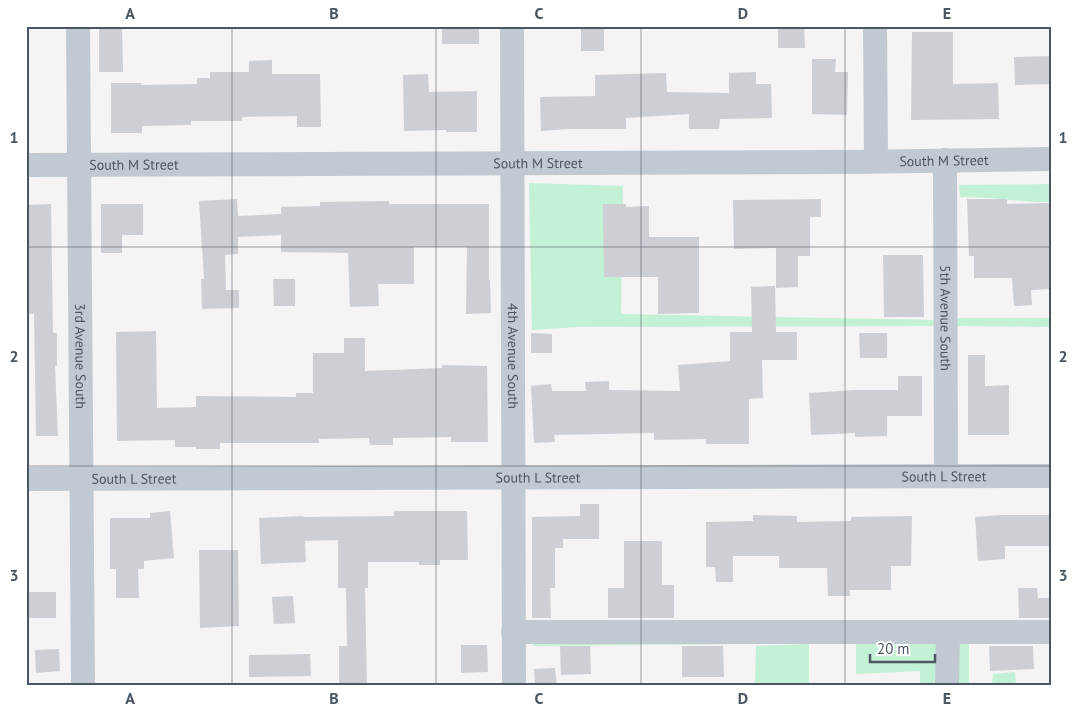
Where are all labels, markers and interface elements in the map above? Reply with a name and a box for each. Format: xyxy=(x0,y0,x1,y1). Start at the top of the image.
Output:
text: A xyxy=(125,3,135,23)
text: B xyxy=(329,3,339,23)
text: C xyxy=(535,3,544,23)
text: D xyxy=(738,3,748,23)
text: E xyxy=(943,3,951,23)
text: 1 xyxy=(9,127,19,147)
text: 1 xyxy=(1058,127,1068,147)
street label: South M Street xyxy=(899,151,989,170)
street label: South M Street xyxy=(493,154,583,172)
street label: South M Street xyxy=(89,155,179,174)
street label: 5th Avenue South xyxy=(936,265,955,371)
street label: 3rd Avenue South xyxy=(71,303,90,409)
street label: 4th Avenue South xyxy=(504,303,522,409)
text: 2 xyxy=(9,346,19,366)
text: 2 xyxy=(1058,346,1068,366)
street label: South L Street xyxy=(902,467,987,485)
street label: South L Street xyxy=(496,468,581,487)
street label: South L Street xyxy=(92,470,177,488)
text: 3 xyxy=(9,565,19,585)
text: 3 xyxy=(1058,565,1068,585)
scale bar xyxy=(870,632,934,664)
text: 20 m xyxy=(877,639,910,658)
text: A xyxy=(125,688,135,708)
text: B xyxy=(329,688,339,708)
text: C xyxy=(535,688,544,708)
text: D xyxy=(738,688,748,708)
text: E xyxy=(943,688,951,708)

